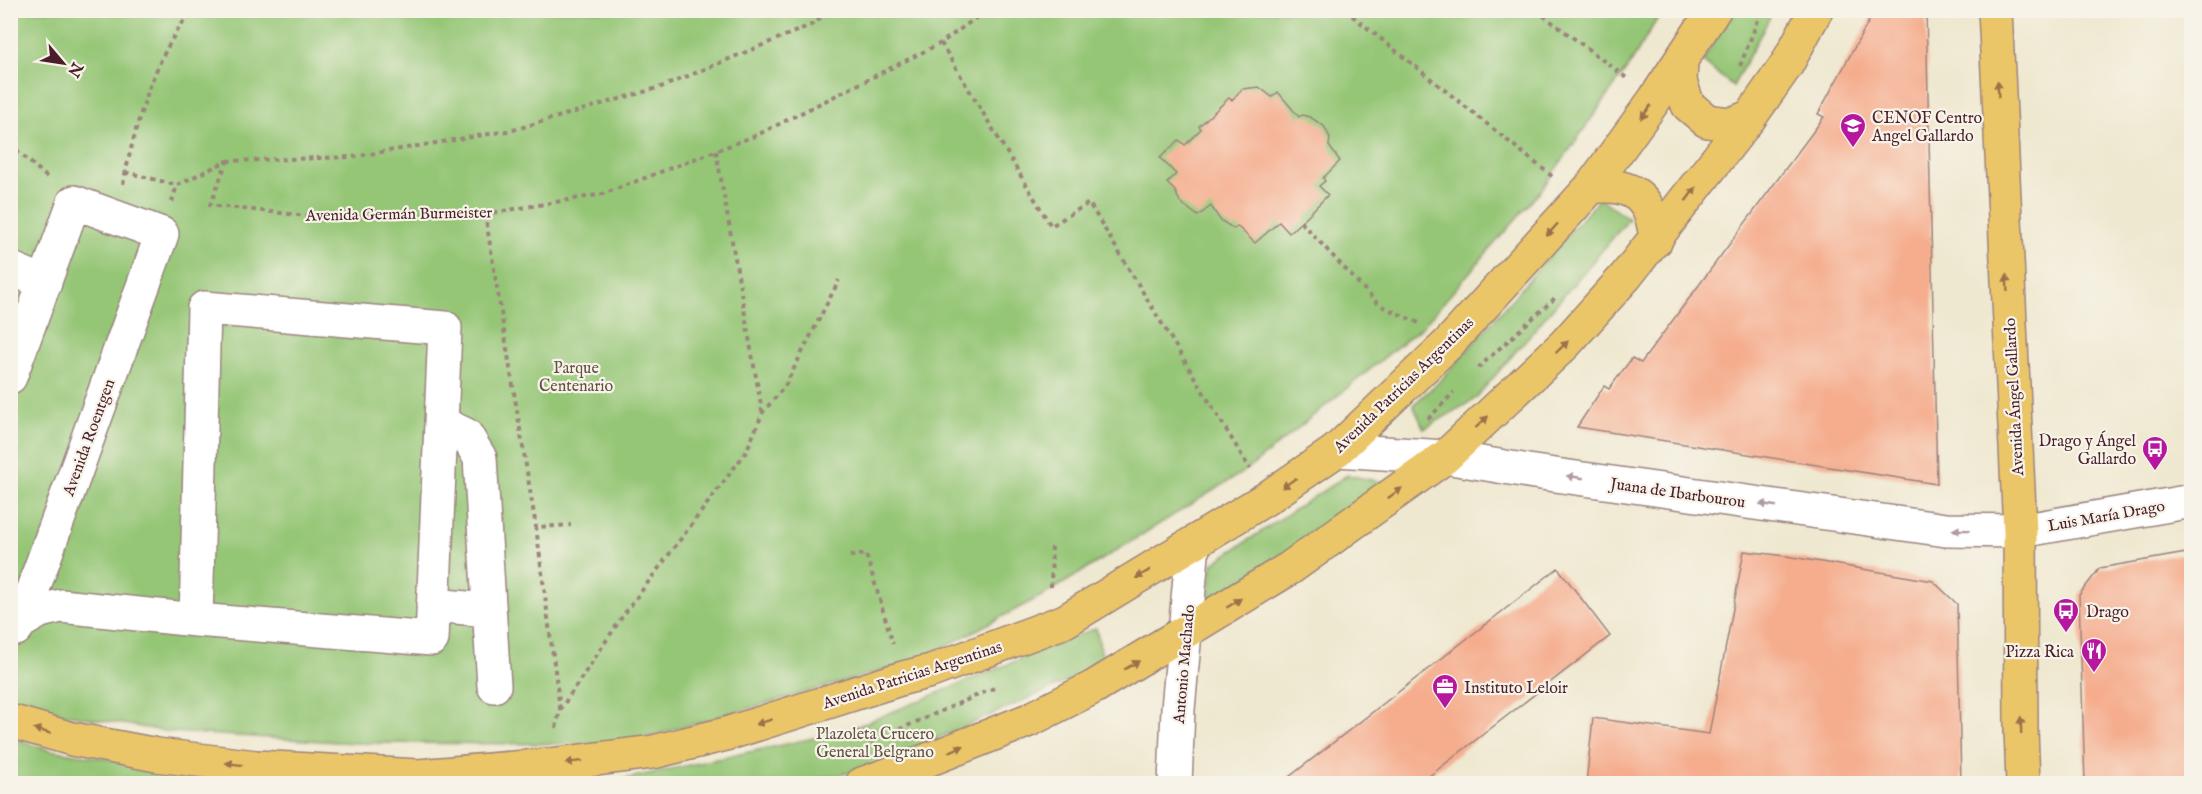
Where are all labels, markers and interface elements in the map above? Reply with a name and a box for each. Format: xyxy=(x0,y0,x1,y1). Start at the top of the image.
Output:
north arrow xyxy=(33,33,93,93)
text: N xyxy=(62,58,87,80)
one-way arrow xyxy=(1994,79,2003,98)
one-way arrow xyxy=(1641,104,1653,119)
place label: CENOF Centro Angel Gallardo xyxy=(1871,109,1983,147)
school or university icon: CENOF Centro Angel Gallardo xyxy=(1838,111,1868,149)
one-way arrow xyxy=(1685,186,1697,201)
street label: Avenida Germán Burmeister xyxy=(304,203,493,227)
one-way arrow xyxy=(1545,223,1559,237)
one-way arrow xyxy=(2003,274,2012,293)
street label: Avenida Patricias Argentinas xyxy=(1329,313,1479,458)
street label: Avenida Ángel Gallardo xyxy=(1999,317,2029,477)
one-way arrow xyxy=(1554,340,1569,354)
park label: Parque Centenario xyxy=(539,359,613,397)
street label: Avenida Roentgen xyxy=(59,376,120,500)
one-way arrow xyxy=(1474,415,1489,429)
place label: Drago y Ángel Gallardo xyxy=(2039,430,2137,470)
bus stop icon: Drago y Ángel Gallardo xyxy=(2140,434,2170,472)
one-way arrow xyxy=(1565,473,1584,482)
street label: Juana de Ibarbourou xyxy=(1607,474,1746,513)
one-way arrow xyxy=(1281,477,1297,489)
one-way arrow xyxy=(1387,488,1403,499)
street label: Luis María Drago xyxy=(2046,497,2167,537)
one-way arrow xyxy=(1758,500,1777,509)
one-way arrow xyxy=(1952,525,1971,535)
one-way arrow xyxy=(1135,569,1151,580)
bus stop icon: Drago xyxy=(2051,596,2081,634)
one-way arrow xyxy=(1226,598,1242,609)
street label: Antonio Machado xyxy=(1170,603,1200,726)
place label: Drago xyxy=(2086,603,2129,623)
restaurant icon: Pizza Rica xyxy=(2079,636,2109,674)
street label: Avenida Patricias Argentinas xyxy=(819,637,1005,715)
place label: Pizza Rica xyxy=(2005,643,2074,663)
one-way arrow xyxy=(1124,659,1140,670)
office icon: Instituto Leloir xyxy=(1430,672,1460,710)
place label: Instituto Leloir xyxy=(1464,679,1568,699)
one-way arrow xyxy=(2016,716,2026,735)
one-way arrow xyxy=(755,717,773,727)
park label: Plazoleta Crucero General Belgrano xyxy=(816,725,935,763)
one-way arrow xyxy=(33,726,51,735)
one-way arrow xyxy=(948,744,966,754)
one-way arrow xyxy=(564,757,583,767)
one-way arrow xyxy=(225,759,244,769)

